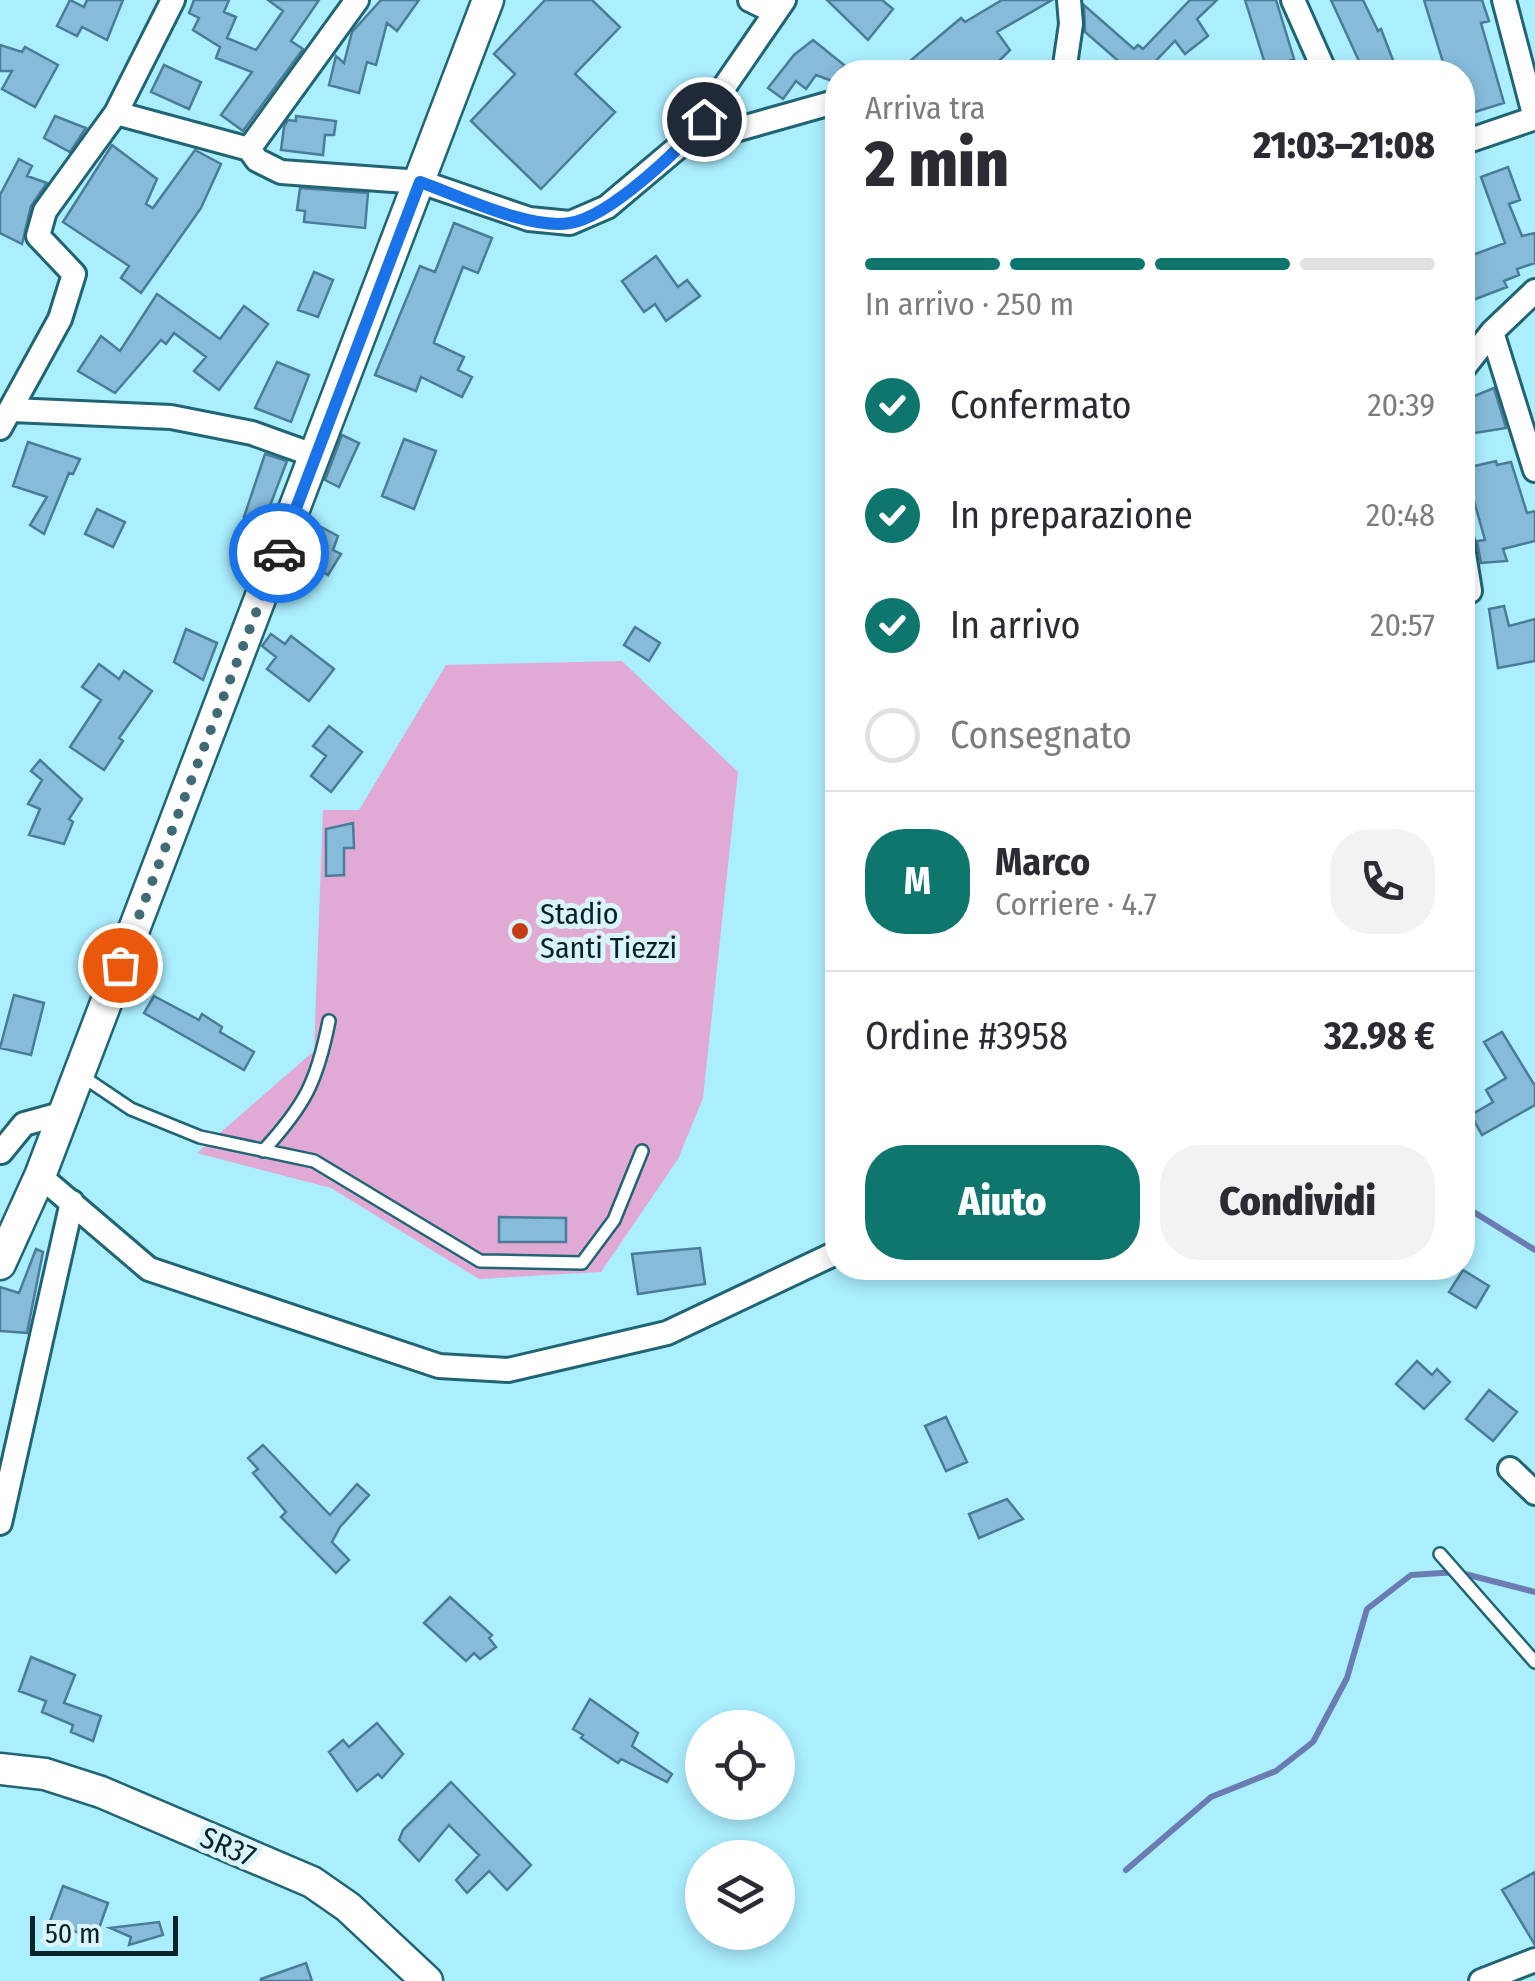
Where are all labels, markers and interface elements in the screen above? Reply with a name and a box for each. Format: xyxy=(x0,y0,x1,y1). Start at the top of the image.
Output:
pin xyxy=(662,77,747,162)
text: Arriva tra xyxy=(865,89,986,127)
icon: home xyxy=(677,92,732,147)
text: 21:03–21:08 xyxy=(1253,122,1435,168)
text: 2 min xyxy=(865,125,1009,203)
text: In arrivo · 250 m xyxy=(865,285,1074,323)
icon: check xyxy=(865,378,920,433)
text: Confermato xyxy=(950,382,1132,428)
text: 20:39 xyxy=(1368,386,1435,424)
icon: check xyxy=(865,488,920,543)
text: In preparazione xyxy=(950,492,1193,538)
text: 20:48 xyxy=(1366,496,1435,534)
courier xyxy=(229,503,329,603)
icon: car xyxy=(252,526,307,581)
icon: check xyxy=(865,598,920,653)
text: In arrivo xyxy=(950,602,1080,648)
text: 20:57 xyxy=(1370,606,1435,644)
text: Consegnato xyxy=(950,712,1132,758)
button: phone xyxy=(1330,829,1435,934)
text: Marco xyxy=(995,839,1090,885)
text: M xyxy=(904,858,931,904)
text: Corriere · 4.7 xyxy=(995,885,1157,923)
place label: Stadio Santi Tiezzi xyxy=(540,896,677,966)
marker: Stadio Santi Tiezzi xyxy=(509,920,531,942)
pin xyxy=(78,923,163,1008)
icon: bag xyxy=(93,938,148,993)
text: Ordine #3958 xyxy=(865,1013,1068,1059)
text: 32.98 € xyxy=(1324,1013,1435,1059)
button: Aiuto xyxy=(865,1145,1140,1260)
button: Condividi xyxy=(1160,1145,1435,1260)
map controls xyxy=(685,1710,795,1950)
button: locate xyxy=(685,1710,795,1820)
street label: SR37 xyxy=(195,1819,261,1875)
button: layers xyxy=(685,1840,795,1950)
scale bar xyxy=(30,1911,178,1956)
text: 50 m xyxy=(45,1917,101,1950)

